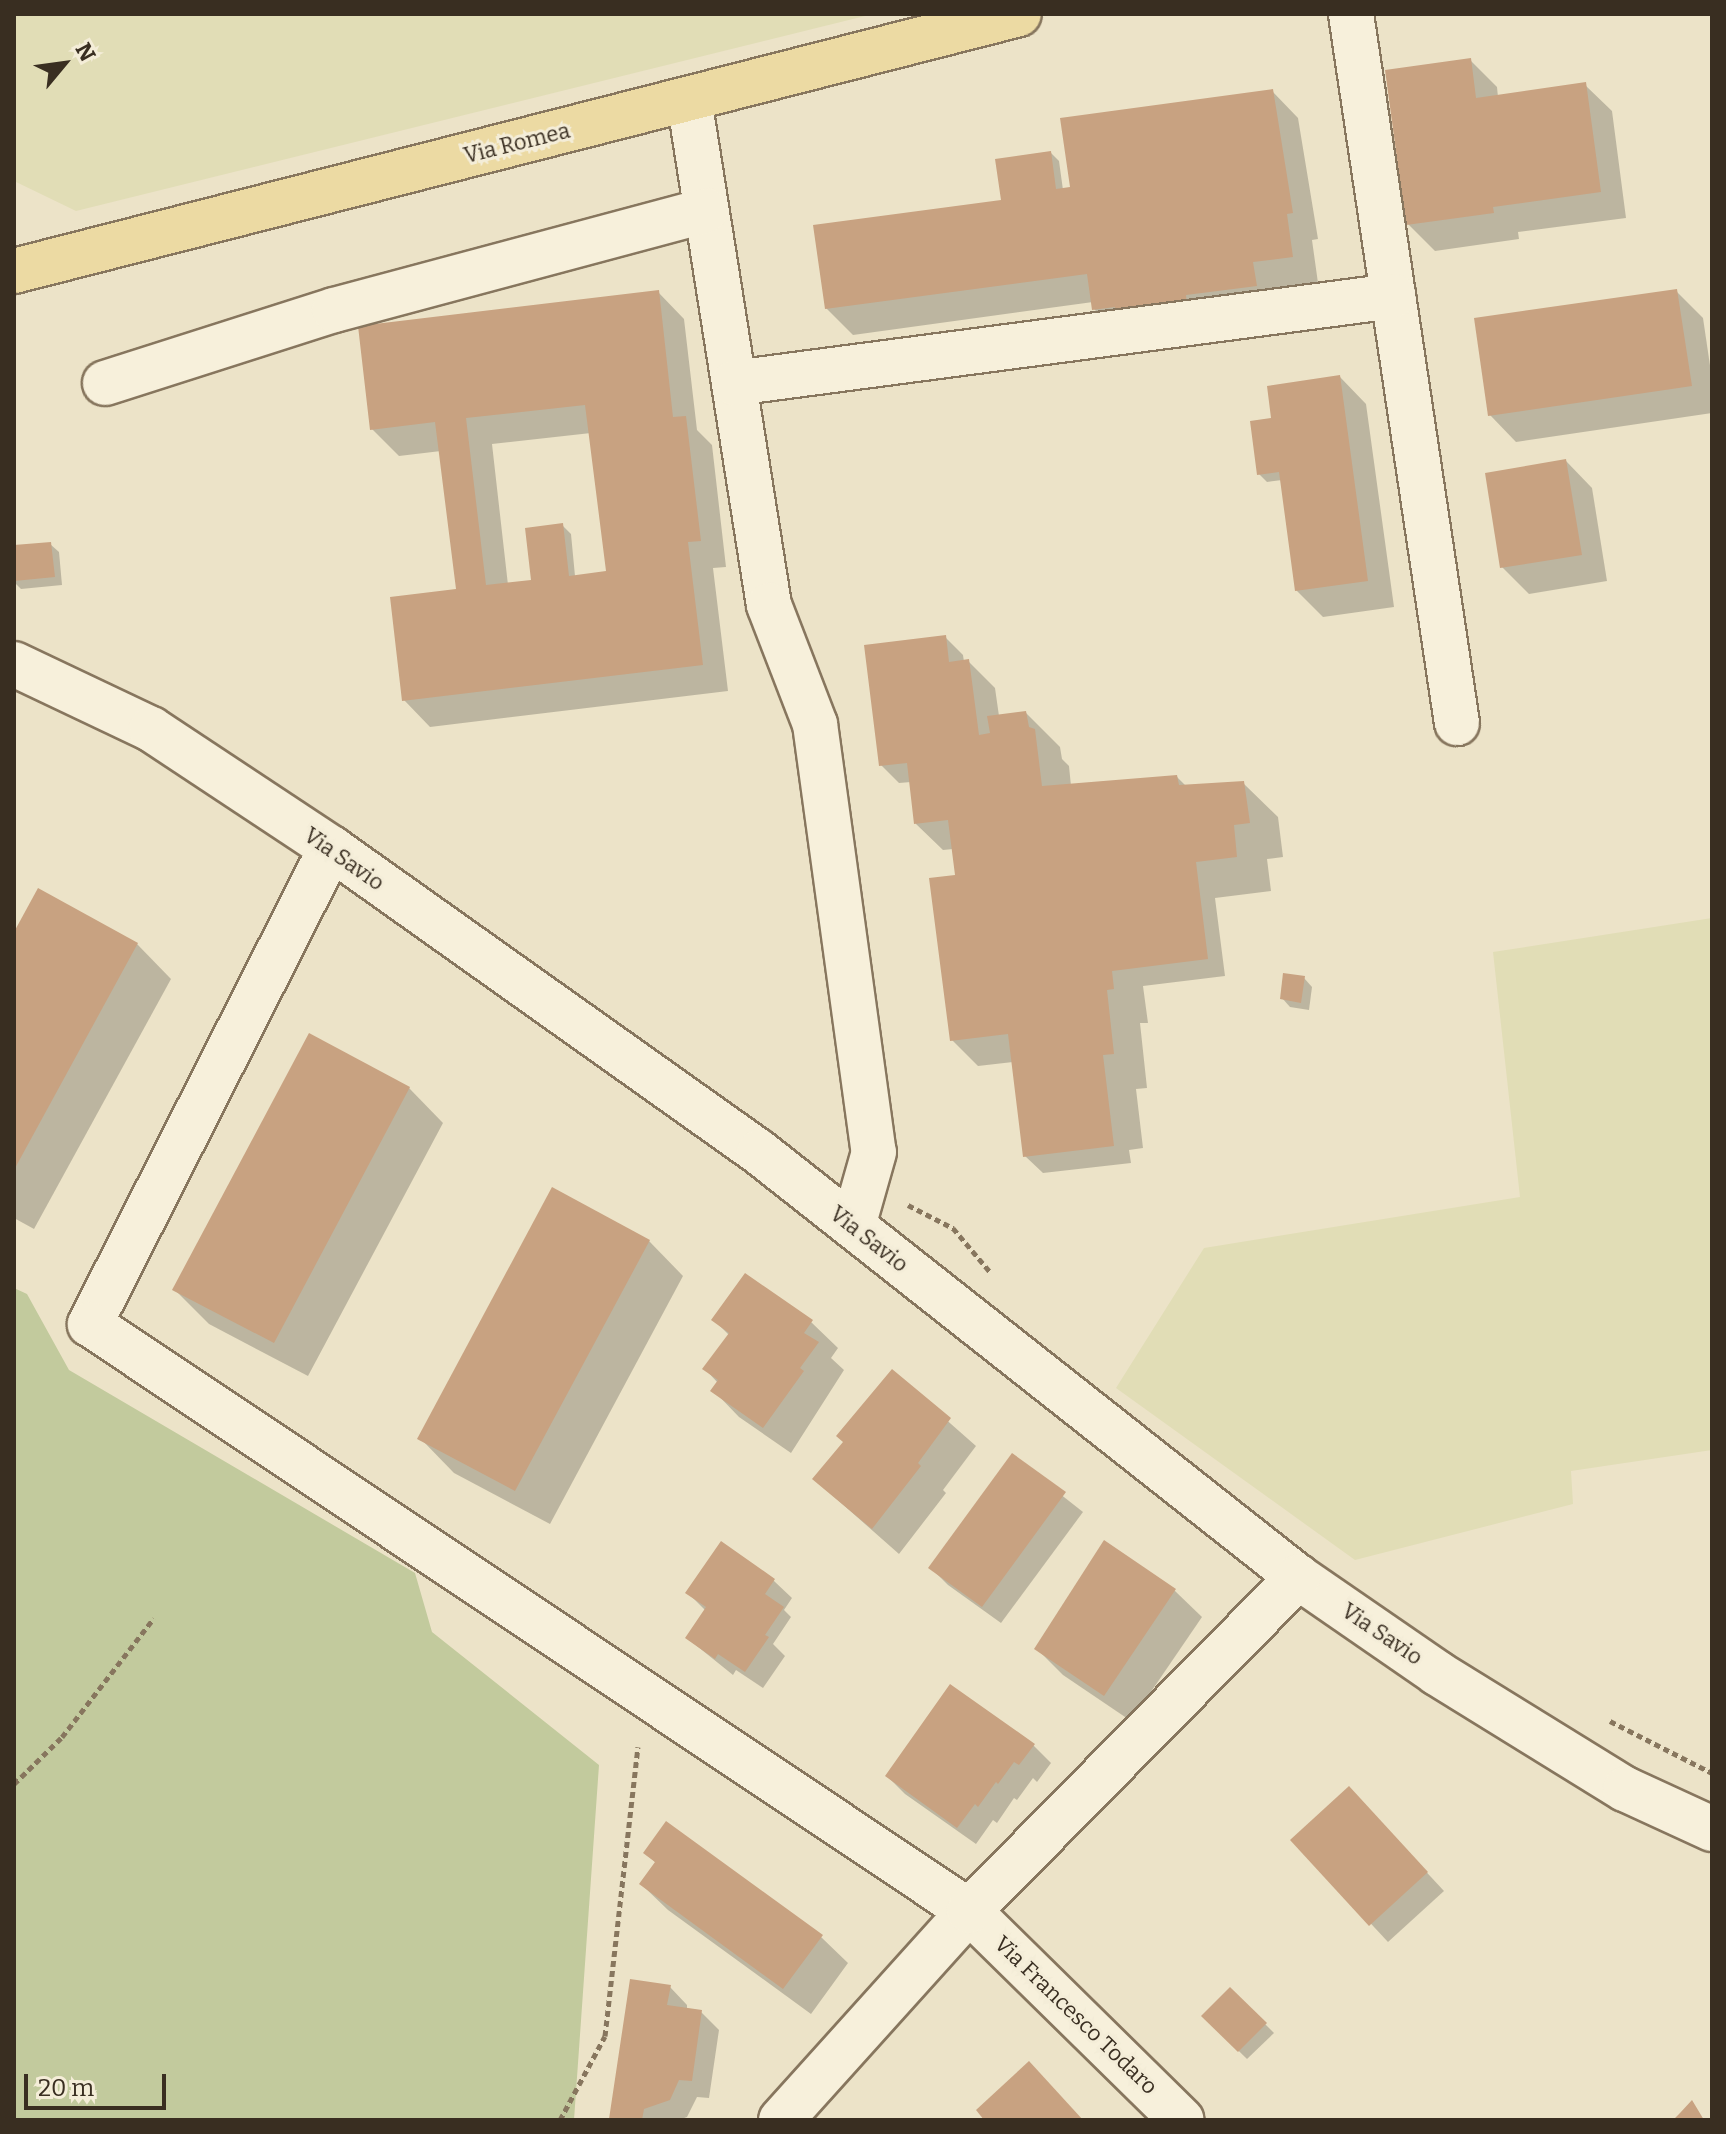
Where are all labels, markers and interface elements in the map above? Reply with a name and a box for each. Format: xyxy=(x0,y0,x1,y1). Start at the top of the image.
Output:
north arrow xyxy=(24,24,104,104)
text: N xyxy=(69,38,101,66)
street label: Via Romea xyxy=(461,117,573,169)
street label: Via Savio xyxy=(299,822,389,896)
street label: Via Savio xyxy=(825,1200,913,1278)
street label: Via Savio xyxy=(1337,1597,1427,1671)
street label: Via Francesco Todaro xyxy=(989,1930,1163,2100)
scale bar xyxy=(28,2058,170,2108)
text: 20 m xyxy=(38,2074,94,2102)

